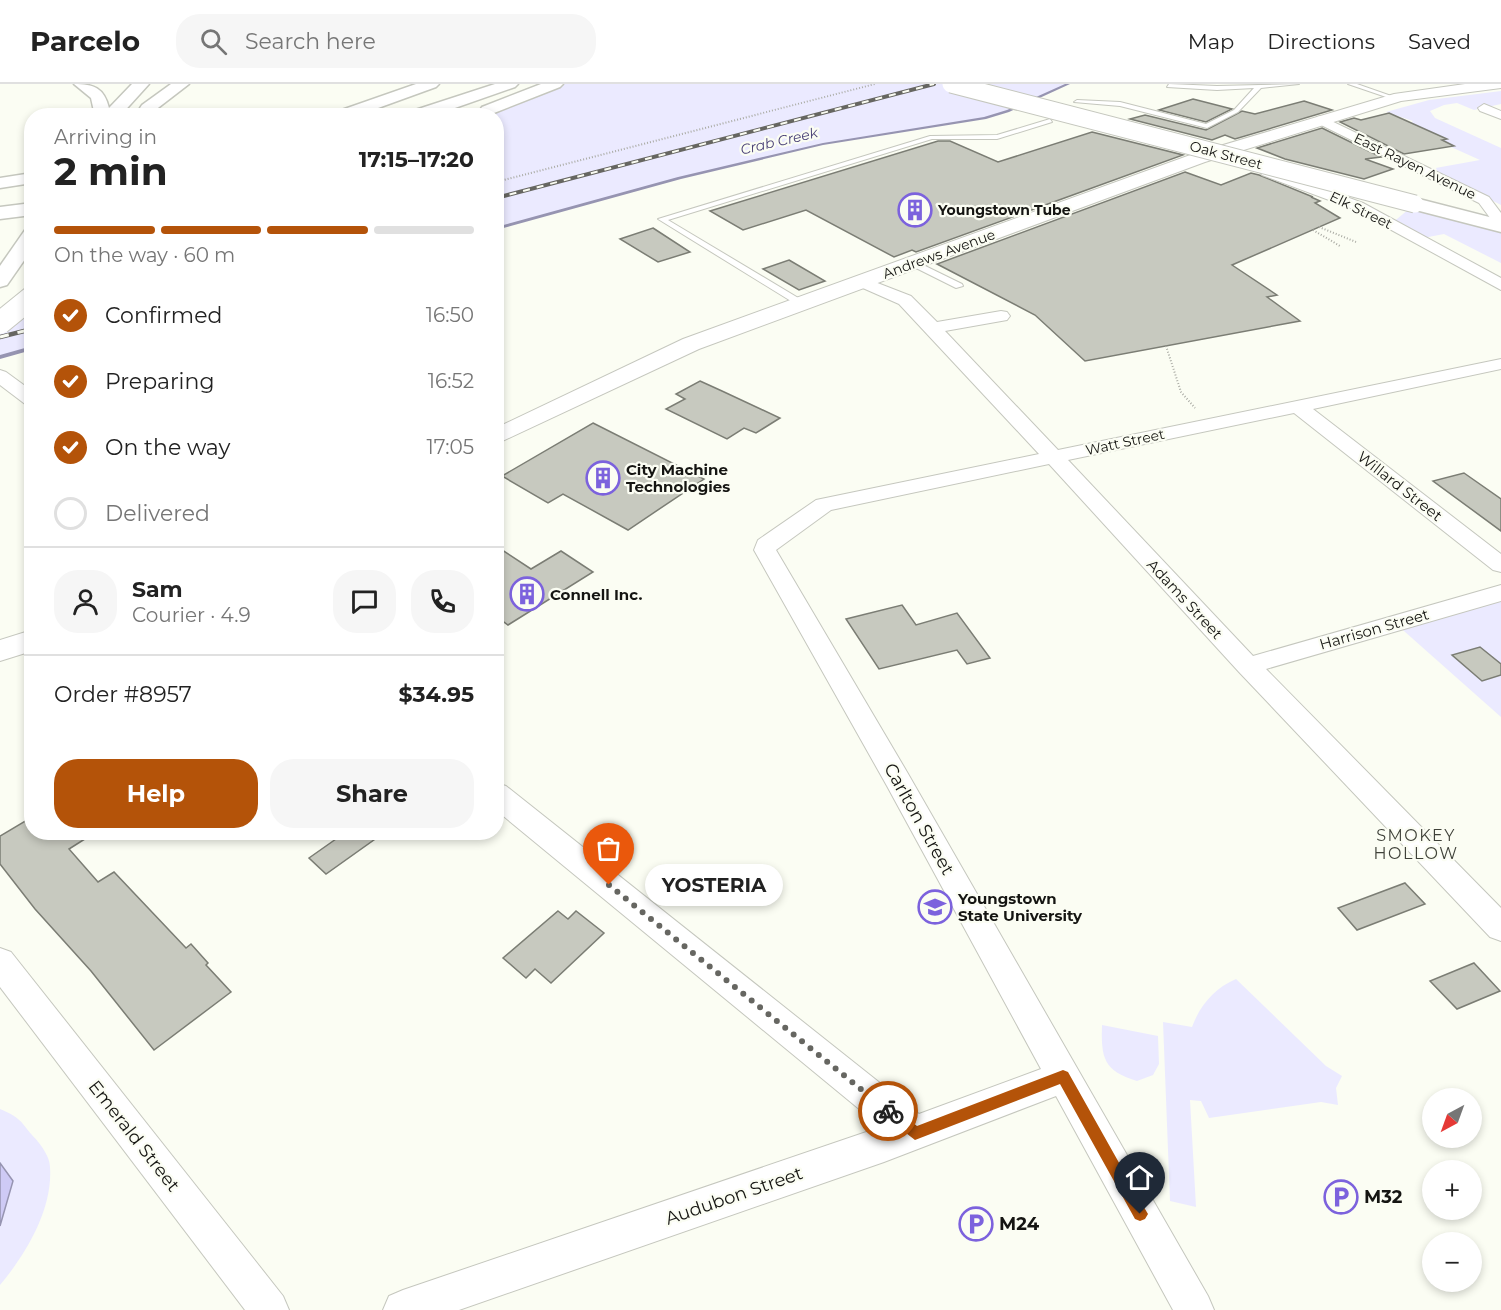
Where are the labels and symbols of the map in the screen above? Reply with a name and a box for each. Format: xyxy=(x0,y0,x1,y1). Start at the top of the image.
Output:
water label: Crab Creek xyxy=(739,123,820,159)
street label: East Rayen Avenue xyxy=(1351,129,1479,203)
street label: Oak Street xyxy=(1188,137,1265,173)
street label: Elk Street xyxy=(1327,187,1396,233)
building icon: Youngstown Tube xyxy=(897,192,933,228)
place label: Youngstown Tube xyxy=(937,201,1071,219)
street label: Andrews Avenue xyxy=(880,225,998,283)
street label: Watt Street xyxy=(1084,425,1166,459)
street label: Willard Street xyxy=(1354,447,1446,525)
building icon: City Machine Technologies xyxy=(585,460,621,496)
place label: City Machine Technologies xyxy=(626,460,730,496)
street label: Adams Street xyxy=(1143,555,1227,643)
building icon: Connell Inc. xyxy=(509,576,545,612)
place label: Connell Inc. xyxy=(550,585,642,604)
street label: Harrison Street xyxy=(1317,604,1431,654)
street label: Carlton Street xyxy=(879,759,959,879)
pin xyxy=(583,823,634,885)
district label: SMOKEY HOLLOW xyxy=(1374,826,1458,863)
callout: YOSTERIA xyxy=(645,864,783,906)
school or university icon: Youngstown State University xyxy=(917,889,953,925)
place label: Youngstown State University xyxy=(957,889,1083,925)
street label: Emerald Street xyxy=(84,1076,184,1196)
courier xyxy=(858,1081,918,1141)
north arrow xyxy=(1422,1088,1482,1148)
pin xyxy=(1114,1152,1165,1214)
street label: Audubon Street xyxy=(662,1162,806,1230)
parking icon: M32 xyxy=(1323,1179,1359,1215)
place label: M32 xyxy=(1364,1186,1403,1208)
parking icon: M24 xyxy=(958,1206,994,1242)
place label: M24 xyxy=(999,1213,1040,1235)

